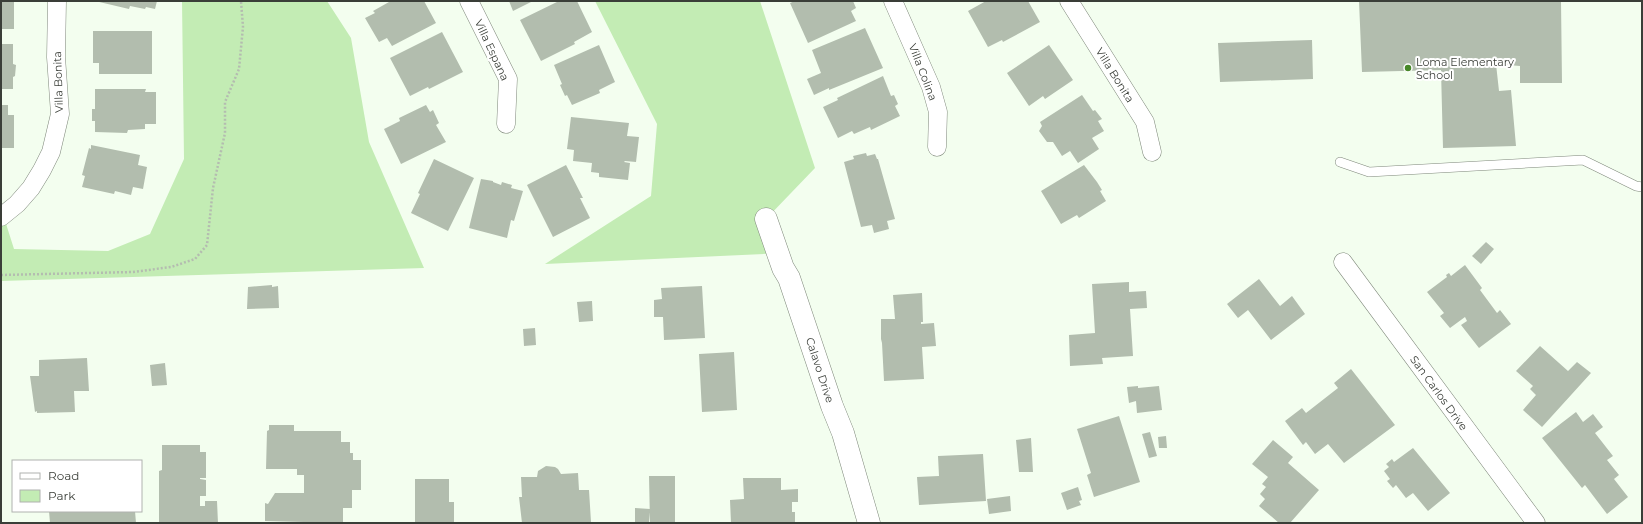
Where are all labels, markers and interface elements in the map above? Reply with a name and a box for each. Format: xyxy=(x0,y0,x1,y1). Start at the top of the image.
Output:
street label: Villa Espana xyxy=(472,17,512,83)
street label: Villa Colina xyxy=(906,41,940,103)
street label: Villa Bonita xyxy=(1093,45,1137,105)
street label: Villa Bonita xyxy=(50,51,66,113)
place label: Loma Elementary School xyxy=(1416,55,1514,82)
marker: Loma Elementary School xyxy=(1403,63,1413,73)
street label: Calavo Drive xyxy=(803,336,837,405)
street label: San Carlos Drive xyxy=(1407,353,1471,433)
legend xyxy=(12,460,142,512)
text: Road xyxy=(48,468,79,483)
text: Park xyxy=(48,488,76,503)

